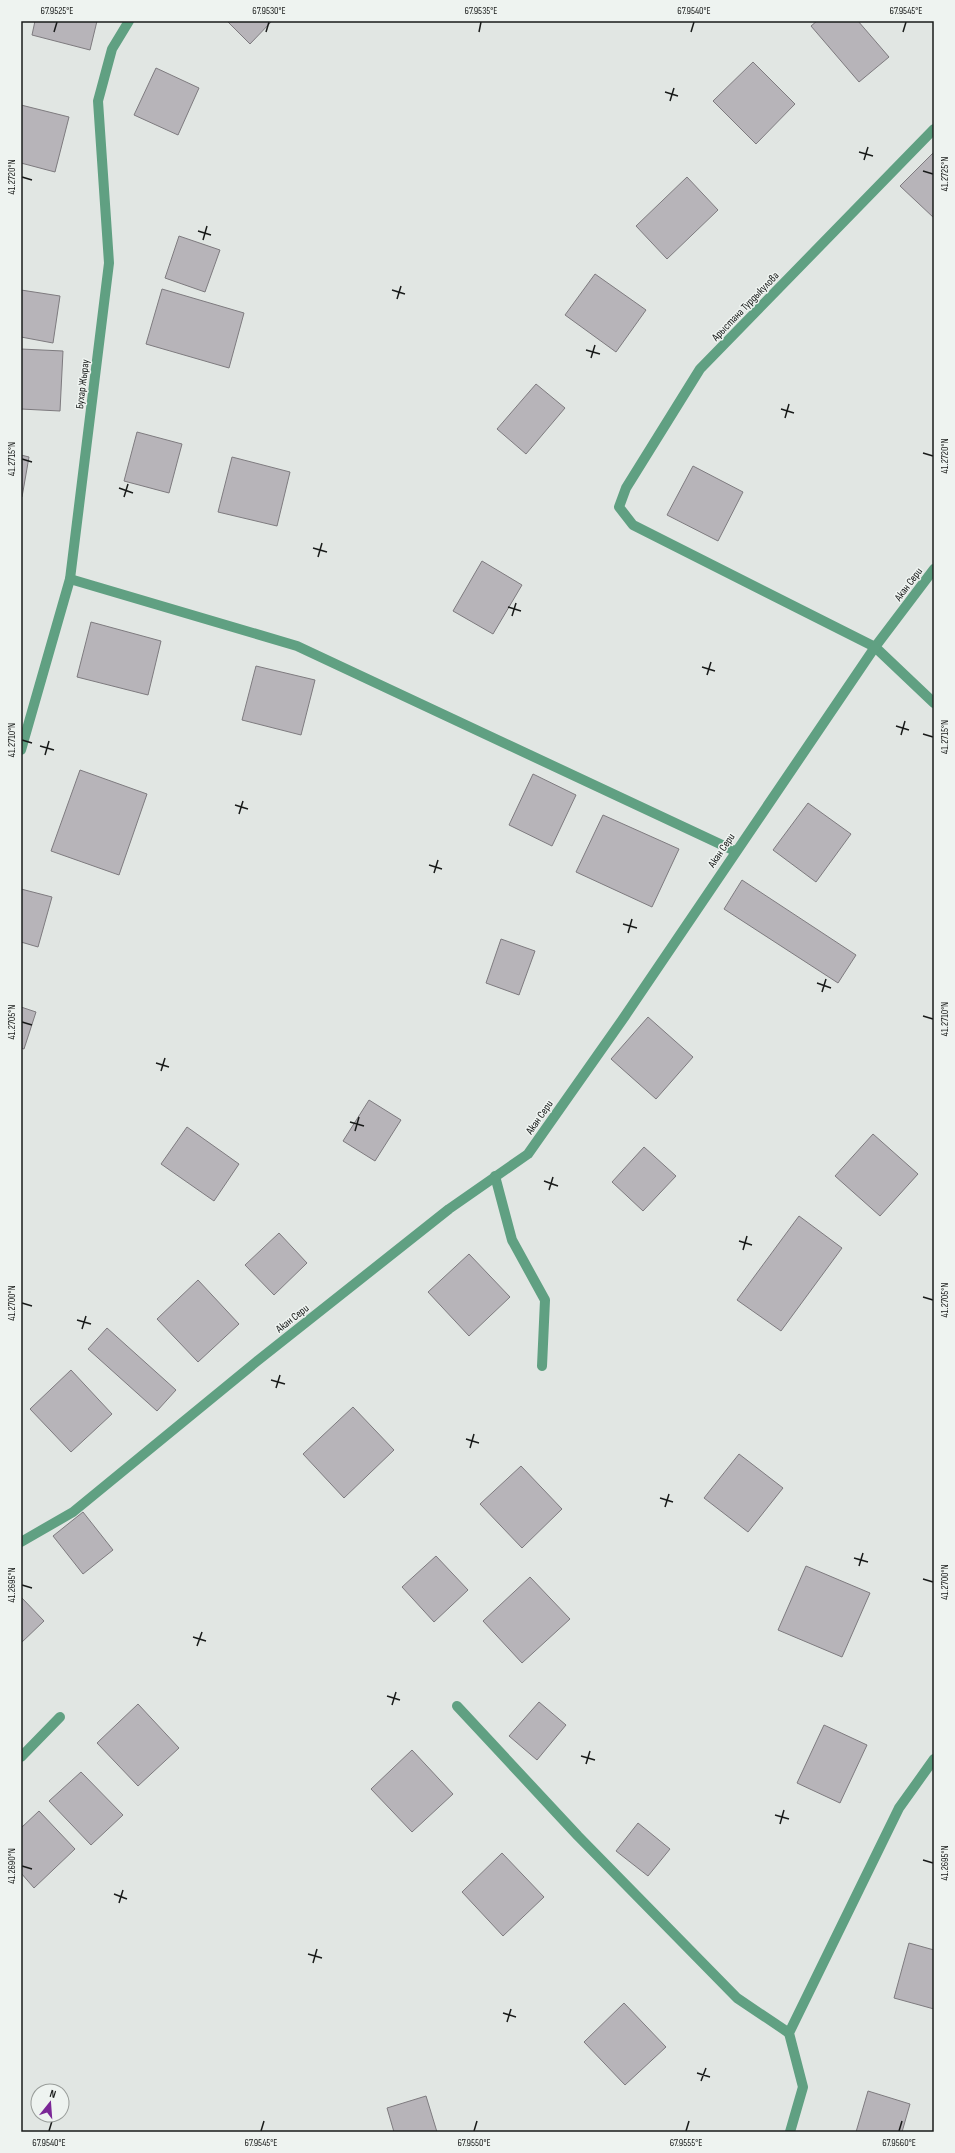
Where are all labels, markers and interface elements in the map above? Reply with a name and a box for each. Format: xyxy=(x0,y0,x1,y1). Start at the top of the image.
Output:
text: 67.9525°E xyxy=(41,5,73,17)
text: 67.9530°E xyxy=(252,5,286,17)
text: 67.9535°E xyxy=(465,5,497,17)
text: 67.9540°E xyxy=(677,5,711,17)
text: 67.9545°E xyxy=(890,5,922,17)
text: 41.2725°N xyxy=(939,157,951,191)
text: 41.2720°N xyxy=(6,160,18,195)
street label: Арыстана Турдыкулова xyxy=(708,269,782,344)
street label: Бухар Жырау xyxy=(73,358,92,410)
text: 41.2720°N xyxy=(939,439,951,474)
text: 41.2715°N xyxy=(6,442,18,476)
street label: Акан Сери xyxy=(891,565,925,604)
text: 41.2715°N xyxy=(939,720,951,754)
text: 41.2710°N xyxy=(6,723,18,757)
street label: Акан Сери xyxy=(705,830,738,871)
text: 41.2710°N xyxy=(939,1002,951,1036)
text: 41.2705°N xyxy=(6,1005,18,1039)
street label: Акан Сери xyxy=(523,1098,556,1138)
text: 41.2705°N xyxy=(939,1283,951,1317)
text: 41.2700°N xyxy=(6,1285,18,1321)
street label: Акан Сери xyxy=(272,1301,312,1336)
text: 41.2700°N xyxy=(939,1564,951,1600)
text: 41.2695°N xyxy=(6,1567,18,1603)
text: 41.2695°N xyxy=(939,1845,951,1881)
text: 41.2690°N xyxy=(6,1848,18,1884)
north arrow xyxy=(30,2083,70,2123)
text: N xyxy=(48,2087,58,2101)
text: 67.9540°E xyxy=(32,2137,66,2149)
text: 67.9545°E xyxy=(245,2137,277,2149)
text: 67.9550°E xyxy=(457,2137,491,2149)
text: 67.9555°E xyxy=(670,2137,702,2149)
text: 67.9560°E xyxy=(882,2137,916,2149)

